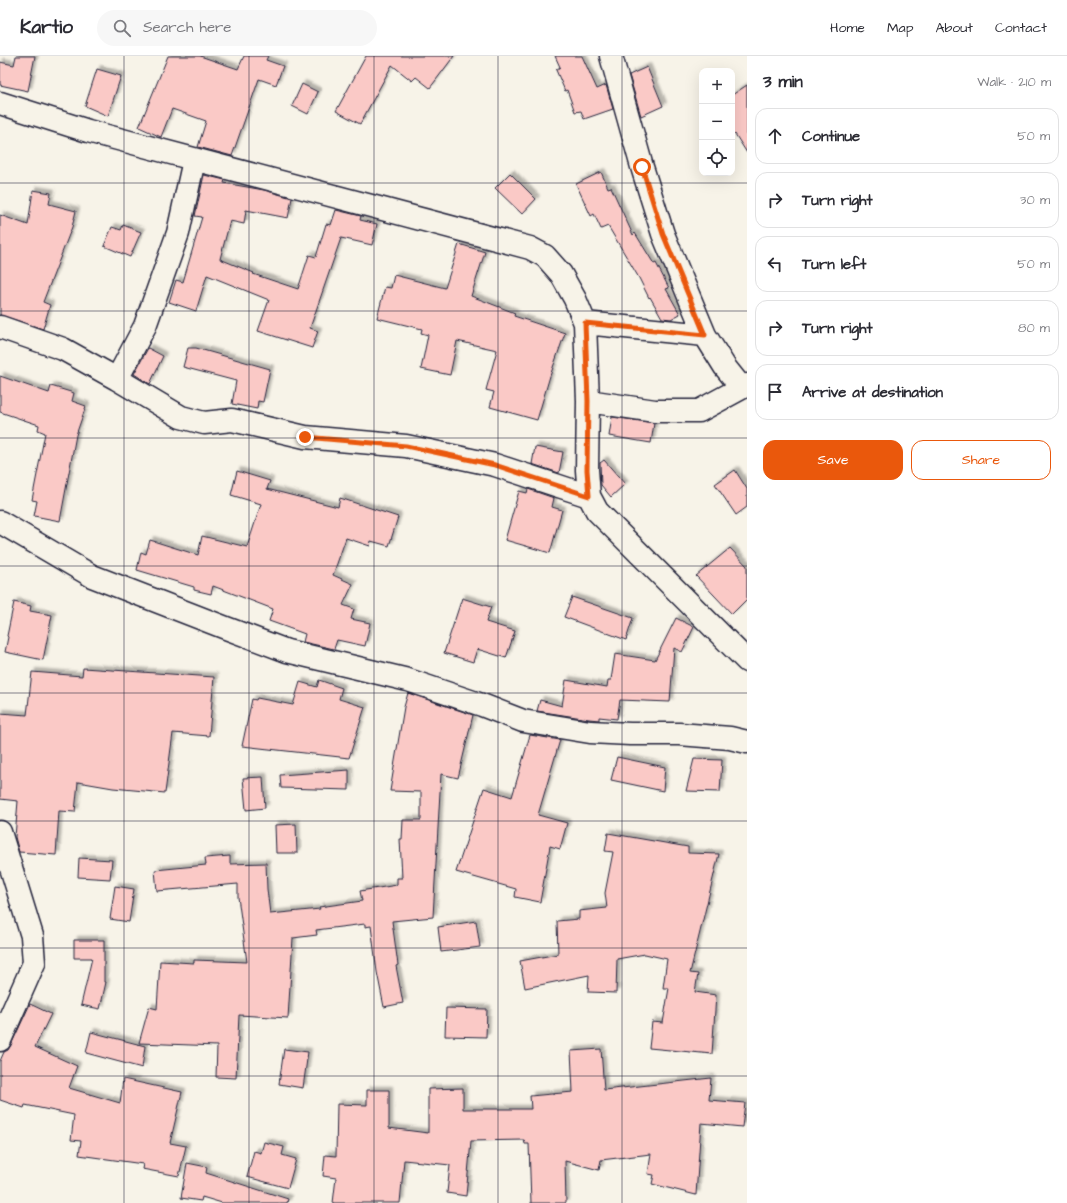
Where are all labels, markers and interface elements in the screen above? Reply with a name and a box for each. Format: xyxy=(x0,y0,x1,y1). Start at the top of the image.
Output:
search box xyxy=(97,10,377,46)
text: Kartio xyxy=(20,14,73,41)
icon: search xyxy=(111,17,133,39)
text: Search here xyxy=(143,17,231,38)
text: Home xyxy=(830,18,865,38)
text: Map xyxy=(887,18,913,38)
text: About xyxy=(935,18,973,38)
text: Contact xyxy=(995,18,1047,38)
map controls xyxy=(699,68,735,176)
button: + xyxy=(699,68,735,104)
text: 3 min xyxy=(763,70,803,94)
text: Walk · 210 m xyxy=(977,73,1051,91)
button: − xyxy=(699,104,735,140)
icon: ahead xyxy=(764,125,786,147)
text: Continue xyxy=(802,126,860,147)
text: 50 m xyxy=(1017,127,1050,145)
button: locate xyxy=(699,140,735,176)
route start xyxy=(633,158,651,176)
icon: right xyxy=(764,189,786,211)
text: Turn right xyxy=(802,190,873,211)
text: 30 m xyxy=(1020,191,1050,209)
icon: left xyxy=(764,253,786,275)
text: Turn left xyxy=(802,254,866,275)
text: 50 m xyxy=(1017,255,1050,273)
icon: right xyxy=(764,317,786,339)
text: Turn right xyxy=(802,318,873,339)
text: 80 m xyxy=(1018,319,1050,337)
icon: arrive xyxy=(764,381,786,403)
text: Arrive at destination xyxy=(802,382,943,403)
route end xyxy=(296,428,314,446)
button: Save xyxy=(763,440,903,480)
button: Share xyxy=(911,440,1051,480)

